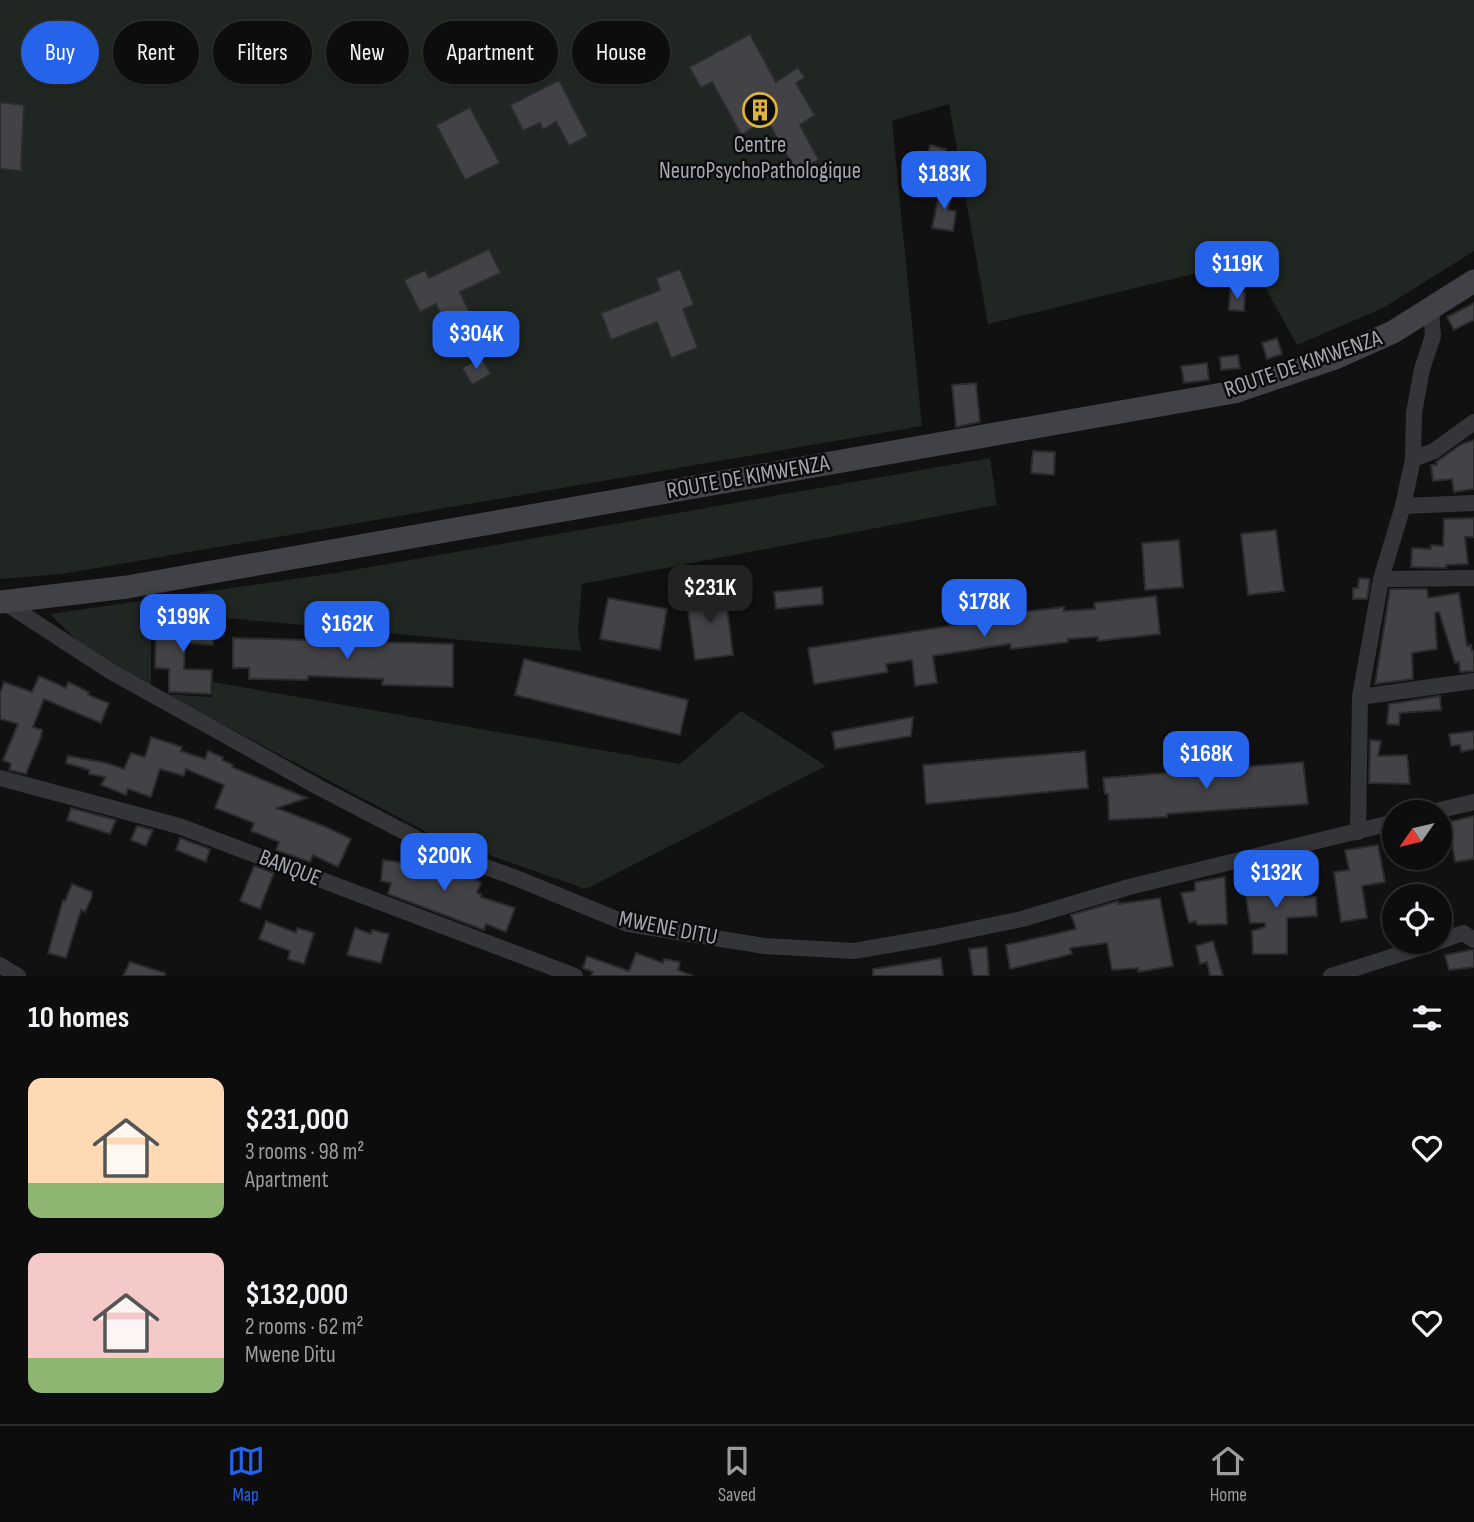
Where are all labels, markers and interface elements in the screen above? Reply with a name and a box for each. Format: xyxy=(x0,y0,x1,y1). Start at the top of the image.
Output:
chip: Buy xyxy=(21,21,99,84)
chip: Rent xyxy=(113,21,199,84)
chip: Filters xyxy=(213,21,312,84)
chip: New xyxy=(326,21,409,84)
chip: Apartment xyxy=(423,21,558,84)
chip: House xyxy=(572,21,670,84)
building icon: Centre NeuroPsychoPathologique xyxy=(741,91,779,129)
place label: Centre NeuroPsychoPathologique xyxy=(659,131,861,185)
pin: $183K xyxy=(895,152,993,211)
text: $183K xyxy=(917,160,971,188)
pin: $119K xyxy=(1188,242,1286,301)
text: $119K xyxy=(1211,250,1263,278)
pin: $304K xyxy=(427,312,525,371)
text: $304K xyxy=(448,320,504,348)
street label: ROUTE DE KIMWENZA xyxy=(1221,324,1385,404)
street label: ROUTE DE KIMWENZA xyxy=(665,449,831,505)
pin: $231K xyxy=(661,566,759,625)
text: $231K xyxy=(684,574,736,602)
pin: $178K xyxy=(935,580,1033,639)
text: $178K xyxy=(958,588,1010,616)
pin: $199K xyxy=(134,594,232,654)
pin: $162K xyxy=(298,602,396,661)
text: $199K xyxy=(156,603,210,631)
text: $162K xyxy=(320,610,374,638)
pin: $168K xyxy=(1157,732,1255,791)
text: $168K xyxy=(1179,740,1233,768)
north arrow xyxy=(1382,800,1452,870)
map controls xyxy=(1382,800,1452,954)
pin: $200K xyxy=(395,834,493,893)
text: $200K xyxy=(416,842,472,870)
street label: BANQUE xyxy=(255,843,325,893)
pin: $132K xyxy=(1227,850,1325,910)
text: $132K xyxy=(1250,859,1302,887)
button: locate xyxy=(1382,884,1452,954)
street label: MWENE DITU xyxy=(616,905,720,951)
icon: filters xyxy=(1408,999,1446,1037)
text: 10 homes xyxy=(28,1000,129,1036)
text: $231,000 xyxy=(245,1102,349,1138)
icon: home xyxy=(84,1106,168,1190)
icon: heart xyxy=(1408,1129,1446,1167)
text: 3 rooms · 98 m² xyxy=(245,1138,364,1166)
text: Apartment xyxy=(245,1166,329,1194)
text: $132,000 xyxy=(245,1277,348,1313)
icon: home xyxy=(84,1281,168,1365)
icon: heart xyxy=(1408,1304,1446,1342)
text: 2 rooms · 62 m² xyxy=(245,1313,364,1341)
text: Mwene Ditu xyxy=(245,1341,336,1369)
tab: Map xyxy=(227,1442,265,1507)
tab: Saved xyxy=(718,1442,756,1507)
tab: Home xyxy=(1209,1442,1247,1507)

